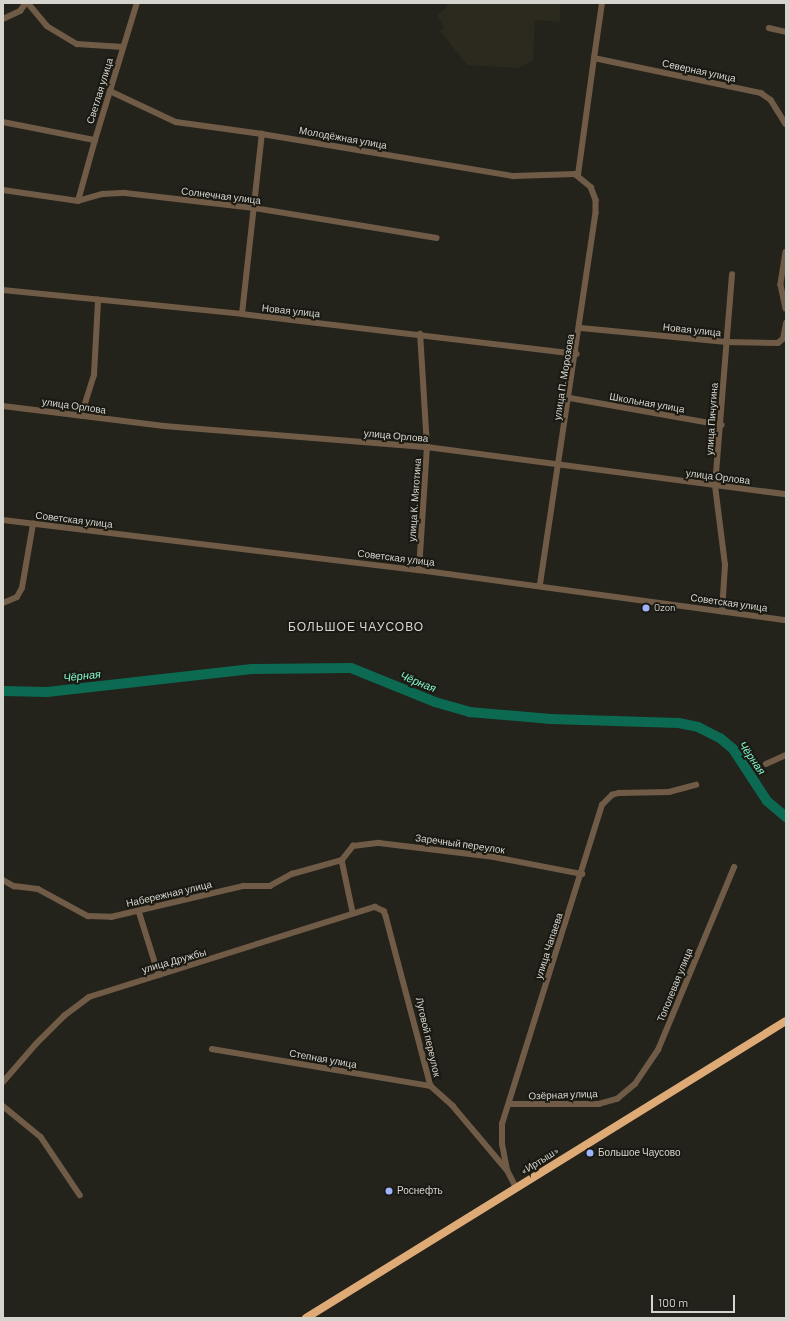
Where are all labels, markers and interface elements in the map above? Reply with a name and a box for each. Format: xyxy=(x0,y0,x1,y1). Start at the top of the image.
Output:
street label: Светлая улица xyxy=(84,57,116,125)
street label: Северная улица xyxy=(661,57,737,85)
street label: Молодёжная улица xyxy=(298,124,388,152)
street label: Солнечная улица xyxy=(180,185,262,207)
street label: Новая улица xyxy=(261,302,321,320)
street label: Новая улица xyxy=(662,321,722,339)
street label: улица П. Морозова xyxy=(551,333,577,421)
street label: улица Пичугина xyxy=(703,382,721,456)
street label: Школьная улица xyxy=(609,390,685,416)
street label: улица Орлова xyxy=(41,396,107,416)
street label: улица Орлова xyxy=(363,427,429,445)
street label: улица К. Мяготина xyxy=(406,458,424,542)
street label: улица Орлова xyxy=(685,467,751,487)
street label: Советская улица xyxy=(35,509,113,531)
street label: Советская улица xyxy=(357,547,435,569)
street label: Советская улица xyxy=(690,592,768,614)
place label: Ozon xyxy=(654,602,676,614)
marker: Ozon xyxy=(641,603,651,613)
district label: БОЛЬШОЕ ЧАУСОВО xyxy=(288,620,424,634)
water label: Чёрная xyxy=(63,667,101,685)
water label: Чёрная xyxy=(398,669,438,695)
water label: Чёрная xyxy=(736,739,768,777)
street label: Заречный переулок xyxy=(414,832,506,856)
street label: Набережная улица xyxy=(125,878,213,910)
street label: улица Чапаева xyxy=(533,911,565,981)
street label: улица Дружбы xyxy=(140,946,208,976)
street label: Тополевая улица xyxy=(655,946,695,1024)
street label: Луговой переулок xyxy=(413,996,443,1078)
street label: Степная улица xyxy=(288,1047,358,1071)
street label: Озёрная улица xyxy=(528,1088,598,1102)
street label: «Иртыш» xyxy=(519,1144,561,1178)
place label: Большое Чаусово xyxy=(598,1147,681,1159)
marker: Большое Чаусово xyxy=(585,1148,595,1158)
place label: Роснефть xyxy=(397,1185,443,1197)
marker: Роснефть xyxy=(384,1186,394,1196)
scale bar xyxy=(653,1287,737,1313)
text: 100 m xyxy=(658,1295,688,1309)

